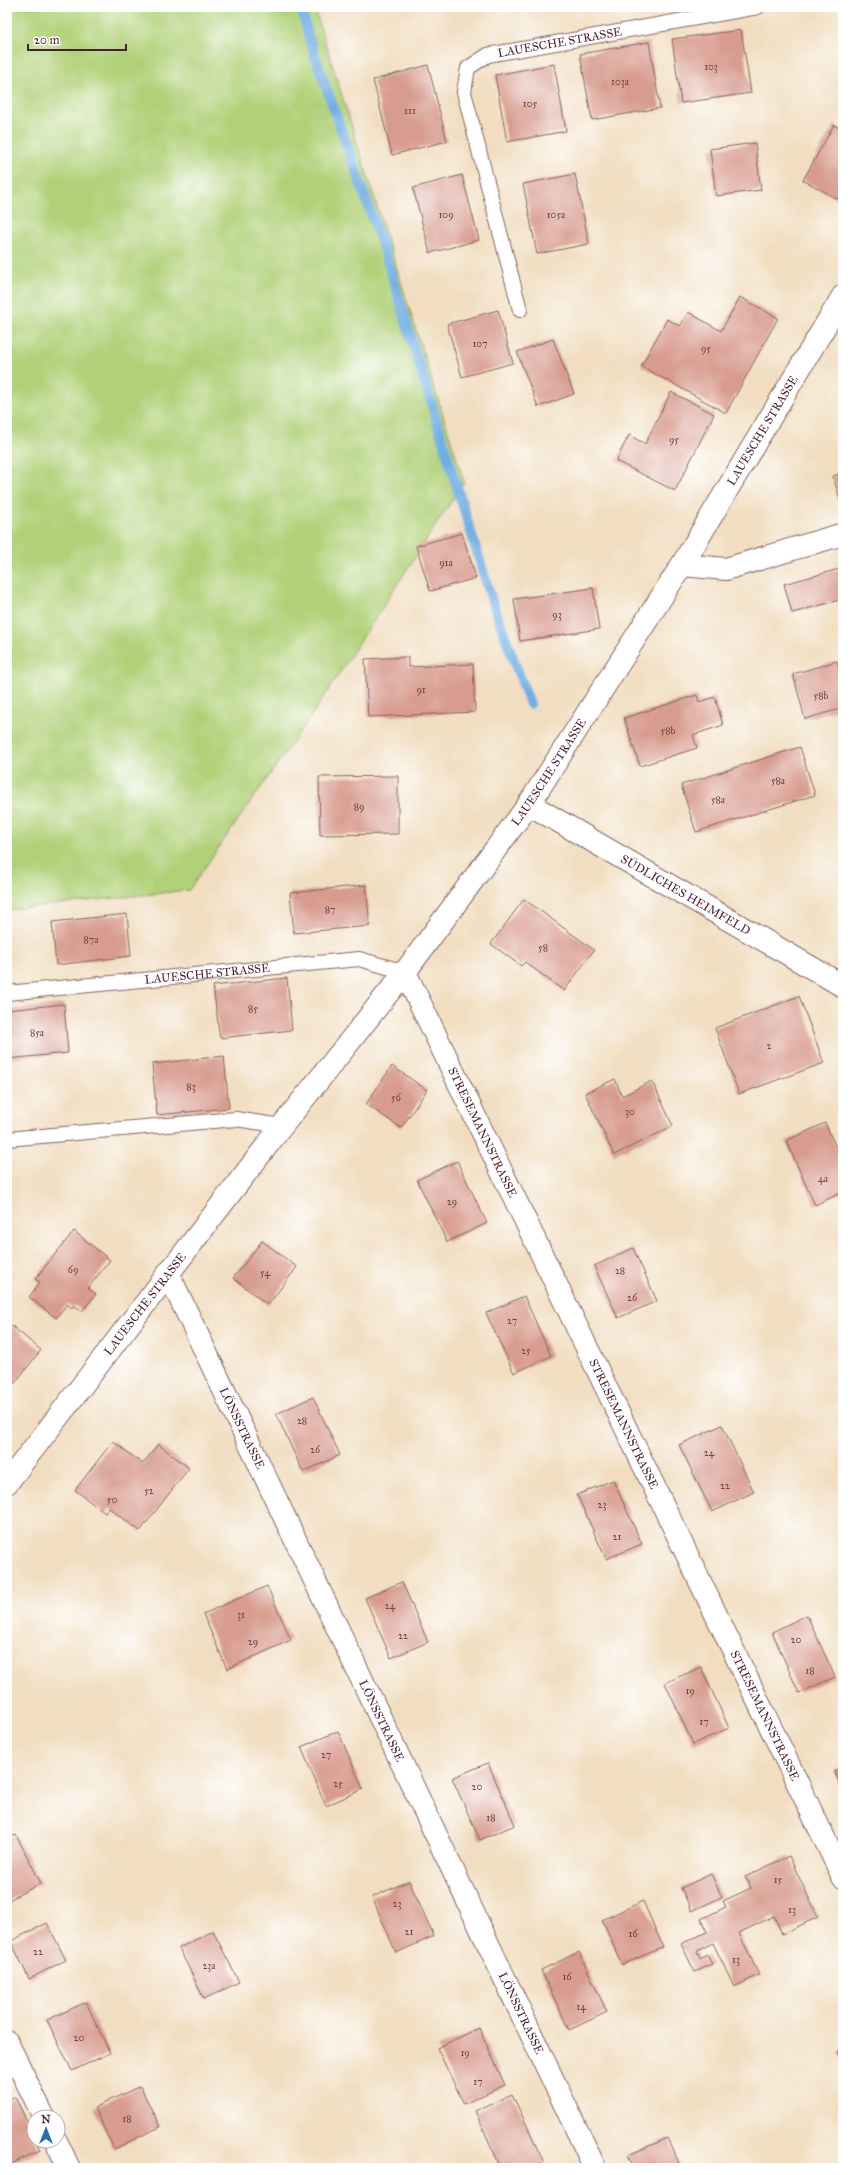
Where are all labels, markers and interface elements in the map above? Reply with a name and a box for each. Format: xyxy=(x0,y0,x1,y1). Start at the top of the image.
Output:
street label: LAUESCHE STRASSE xyxy=(497,24,623,60)
scale bar xyxy=(28,26,126,52)
text: 20 m xyxy=(34,33,60,47)
house number: 103 xyxy=(704,61,718,73)
house number: 103a xyxy=(611,76,630,88)
house number: 105 xyxy=(523,98,538,110)
house number: 111 xyxy=(404,105,416,117)
house number: 109 xyxy=(438,209,454,221)
house number: 105a xyxy=(547,209,566,221)
house number: 107 xyxy=(472,338,488,350)
house number: 95 xyxy=(701,343,711,355)
street label: LAUESCHE STRASSE xyxy=(724,373,801,488)
house number: 95 xyxy=(669,434,679,446)
house number: 91a xyxy=(439,557,454,569)
house number: 93 xyxy=(552,609,562,621)
house number: 91 xyxy=(416,684,426,696)
house number: 58b xyxy=(814,690,829,702)
street label: LAUESCHE STRASSE xyxy=(508,715,589,829)
house number: 58b xyxy=(661,725,676,737)
house number: 58a xyxy=(771,775,786,787)
house number: 58a xyxy=(711,794,726,806)
house number: 89 xyxy=(354,801,364,813)
street label: SÜDLICHES HEIMFELD xyxy=(618,852,753,938)
house number: 87 xyxy=(325,904,335,916)
house number: 87a xyxy=(84,934,99,946)
house number: 58 xyxy=(538,942,548,954)
street label: LAUESCHE STRASSE xyxy=(144,961,271,987)
house number: 85 xyxy=(248,1003,258,1015)
house number: 85a xyxy=(30,1027,45,1039)
house number: 2 xyxy=(767,1040,772,1052)
street label: STRESEMANNSTRASSE xyxy=(445,1065,520,1200)
house number: 83 xyxy=(186,1081,196,1093)
house number: 56 xyxy=(391,1092,402,1104)
house number: 30 xyxy=(625,1106,635,1118)
house number: 4a xyxy=(818,1173,829,1185)
house number: 29 xyxy=(447,1196,457,1208)
street label: LAUESCHE STRASSE xyxy=(101,1250,189,1358)
house number: 69 xyxy=(68,1264,78,1276)
house number: 28 xyxy=(615,1265,625,1277)
house number: 54 xyxy=(260,1267,270,1279)
house number: 26 xyxy=(627,1292,638,1304)
house number: 27 xyxy=(507,1315,517,1327)
house number: 25 xyxy=(521,1345,531,1357)
street label: STRESEMANNSTRASSE xyxy=(586,1357,661,1491)
street label: LÖNSSTRASSE xyxy=(217,1385,268,1472)
house number: 28 xyxy=(297,1415,307,1427)
house number: 26 xyxy=(310,1444,321,1456)
house number: 24 xyxy=(704,1447,715,1459)
house number: 22 xyxy=(720,1480,730,1492)
house number: 52 xyxy=(144,1485,154,1497)
house number: 50 xyxy=(107,1494,117,1506)
house number: 23 xyxy=(598,1499,606,1511)
house number: 21 xyxy=(613,1531,621,1543)
house number: 24 xyxy=(385,1600,396,1612)
house number: 31 xyxy=(237,1609,245,1621)
house number: 22 xyxy=(398,1630,408,1642)
house number: 20 xyxy=(791,1634,802,1646)
house number: 29 xyxy=(248,1636,258,1648)
street label: STRESEMANNSTRASSE xyxy=(727,1648,802,1783)
house number: 18 xyxy=(805,1665,815,1677)
street label: LÖNSSTRASSE xyxy=(356,1677,407,1764)
house number: 19 xyxy=(685,1685,695,1697)
house number: 17 xyxy=(699,1716,709,1728)
house number: 27 xyxy=(321,1749,331,1761)
house number: 25 xyxy=(333,1778,343,1790)
house number: 20 xyxy=(472,1781,483,1793)
house number: 18 xyxy=(486,1812,496,1824)
house number: 15 xyxy=(774,1874,783,1886)
house number: 23 xyxy=(393,1898,401,1910)
house number: 13 xyxy=(788,1904,796,1916)
house number: 21 xyxy=(405,1926,413,1938)
house number: 16 xyxy=(628,1928,638,1940)
house number: 22 xyxy=(33,1946,43,1958)
house number: 13 xyxy=(732,1954,740,1966)
house number: 23a xyxy=(202,1960,216,1972)
street label: LÖNSSTRASSE xyxy=(496,1970,547,2057)
house number: 16 xyxy=(562,1971,572,1983)
house number: 14 xyxy=(576,2001,586,2013)
house number: 20 xyxy=(74,2032,85,2044)
house number: 19 xyxy=(460,2047,470,2059)
house number: 17 xyxy=(473,2076,483,2088)
north arrow xyxy=(26,2109,66,2149)
text: N xyxy=(41,2113,51,2126)
house number: 18 xyxy=(122,2113,132,2125)

